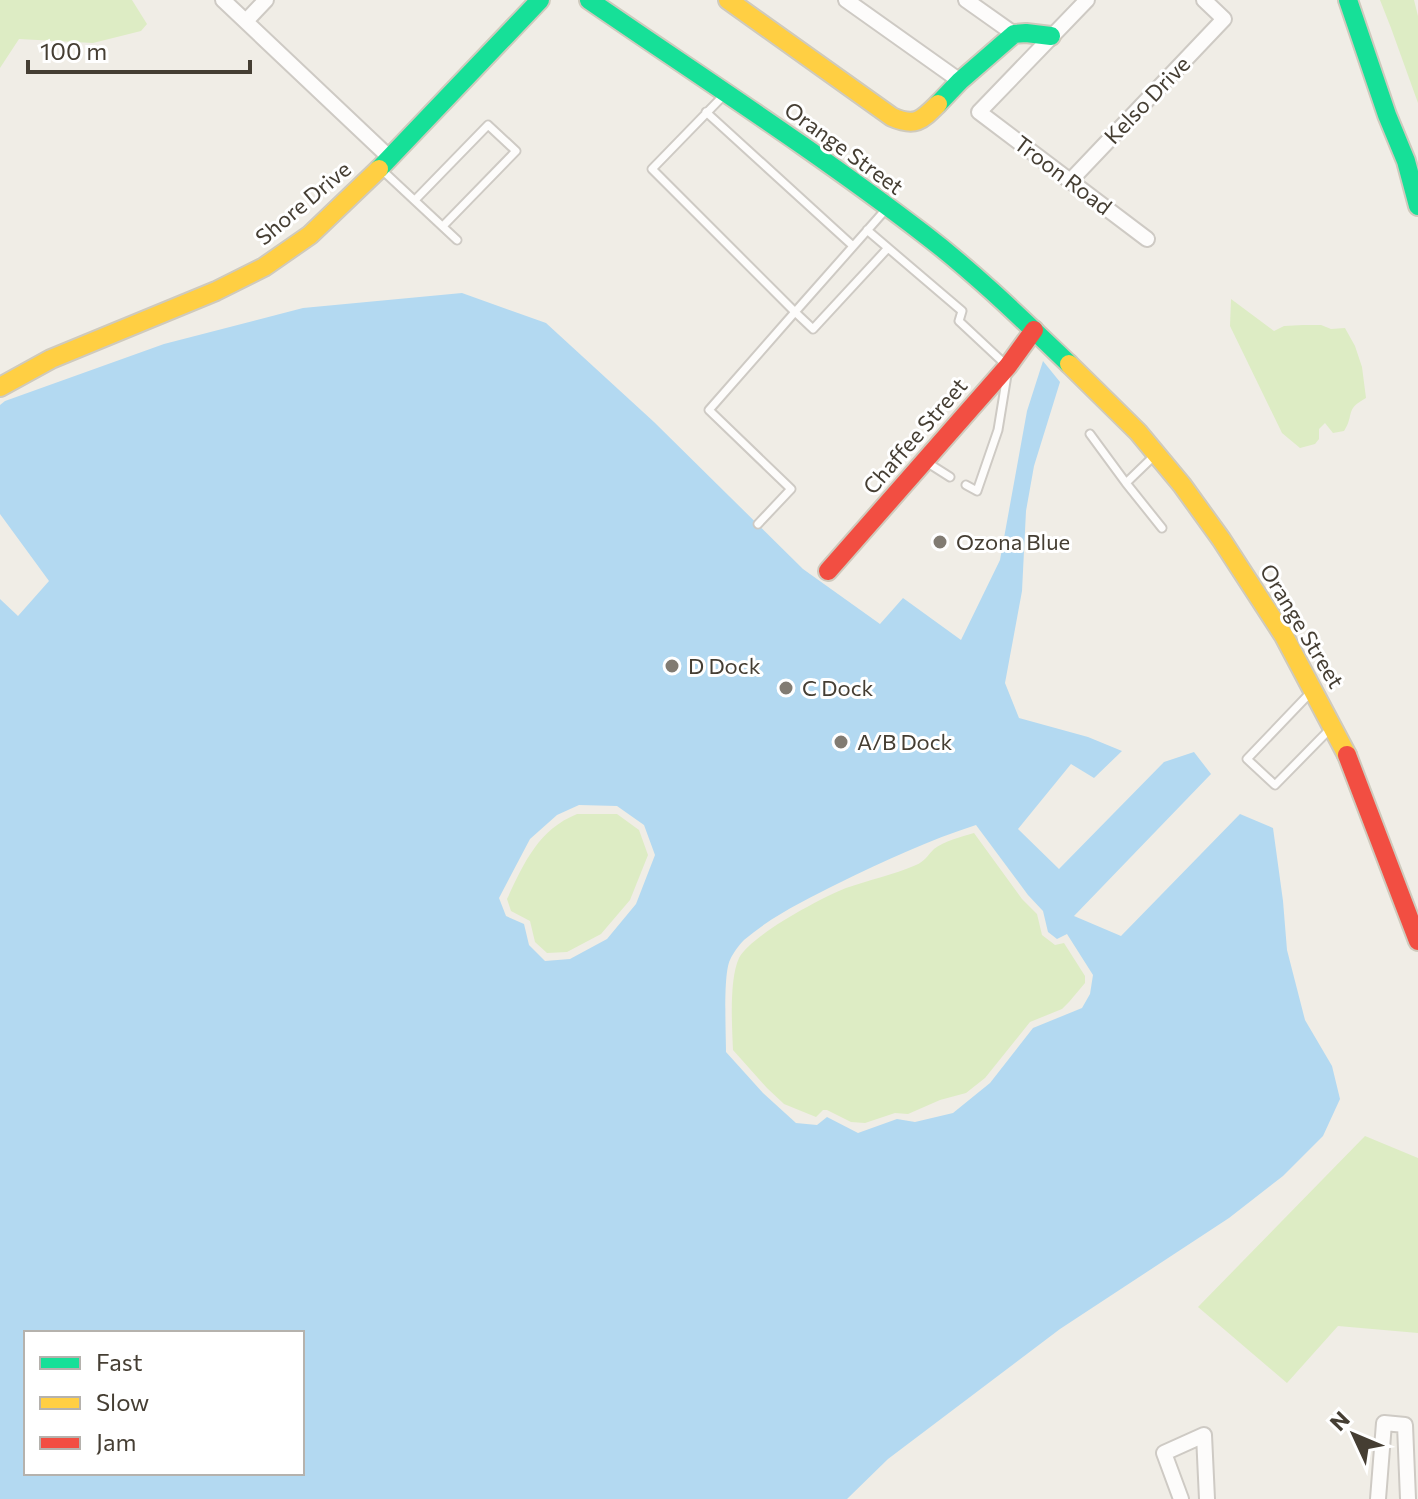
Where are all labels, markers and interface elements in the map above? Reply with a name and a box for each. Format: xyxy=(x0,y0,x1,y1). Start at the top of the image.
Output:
scale bar xyxy=(28,24,250,74)
text: 100 m xyxy=(40,36,107,65)
street label: Kelso Drive xyxy=(1098,50,1195,149)
street label: Orange Street xyxy=(780,95,909,200)
street label: Troon Road xyxy=(1009,129,1117,220)
street label: Shore Drive xyxy=(250,155,356,250)
street label: Chaffee Street xyxy=(857,372,972,499)
place label: Ozona Blue xyxy=(956,528,1070,555)
marker: Ozona Blue xyxy=(931,533,949,551)
street label: Orange Street xyxy=(1255,559,1350,693)
place label: D Dock xyxy=(688,652,761,679)
marker: D Dock xyxy=(663,657,681,675)
place label: C Dock xyxy=(802,674,874,701)
marker: C Dock xyxy=(777,679,795,697)
place label: A/B Dock xyxy=(857,728,953,755)
marker: A/B Dock xyxy=(832,733,850,751)
legend xyxy=(24,1331,304,1475)
text: Fast xyxy=(96,1347,143,1376)
text: Slow xyxy=(96,1387,149,1416)
north arrow xyxy=(1314,1395,1394,1475)
text: N xyxy=(1324,1405,1355,1436)
text: Jam xyxy=(96,1427,136,1456)

